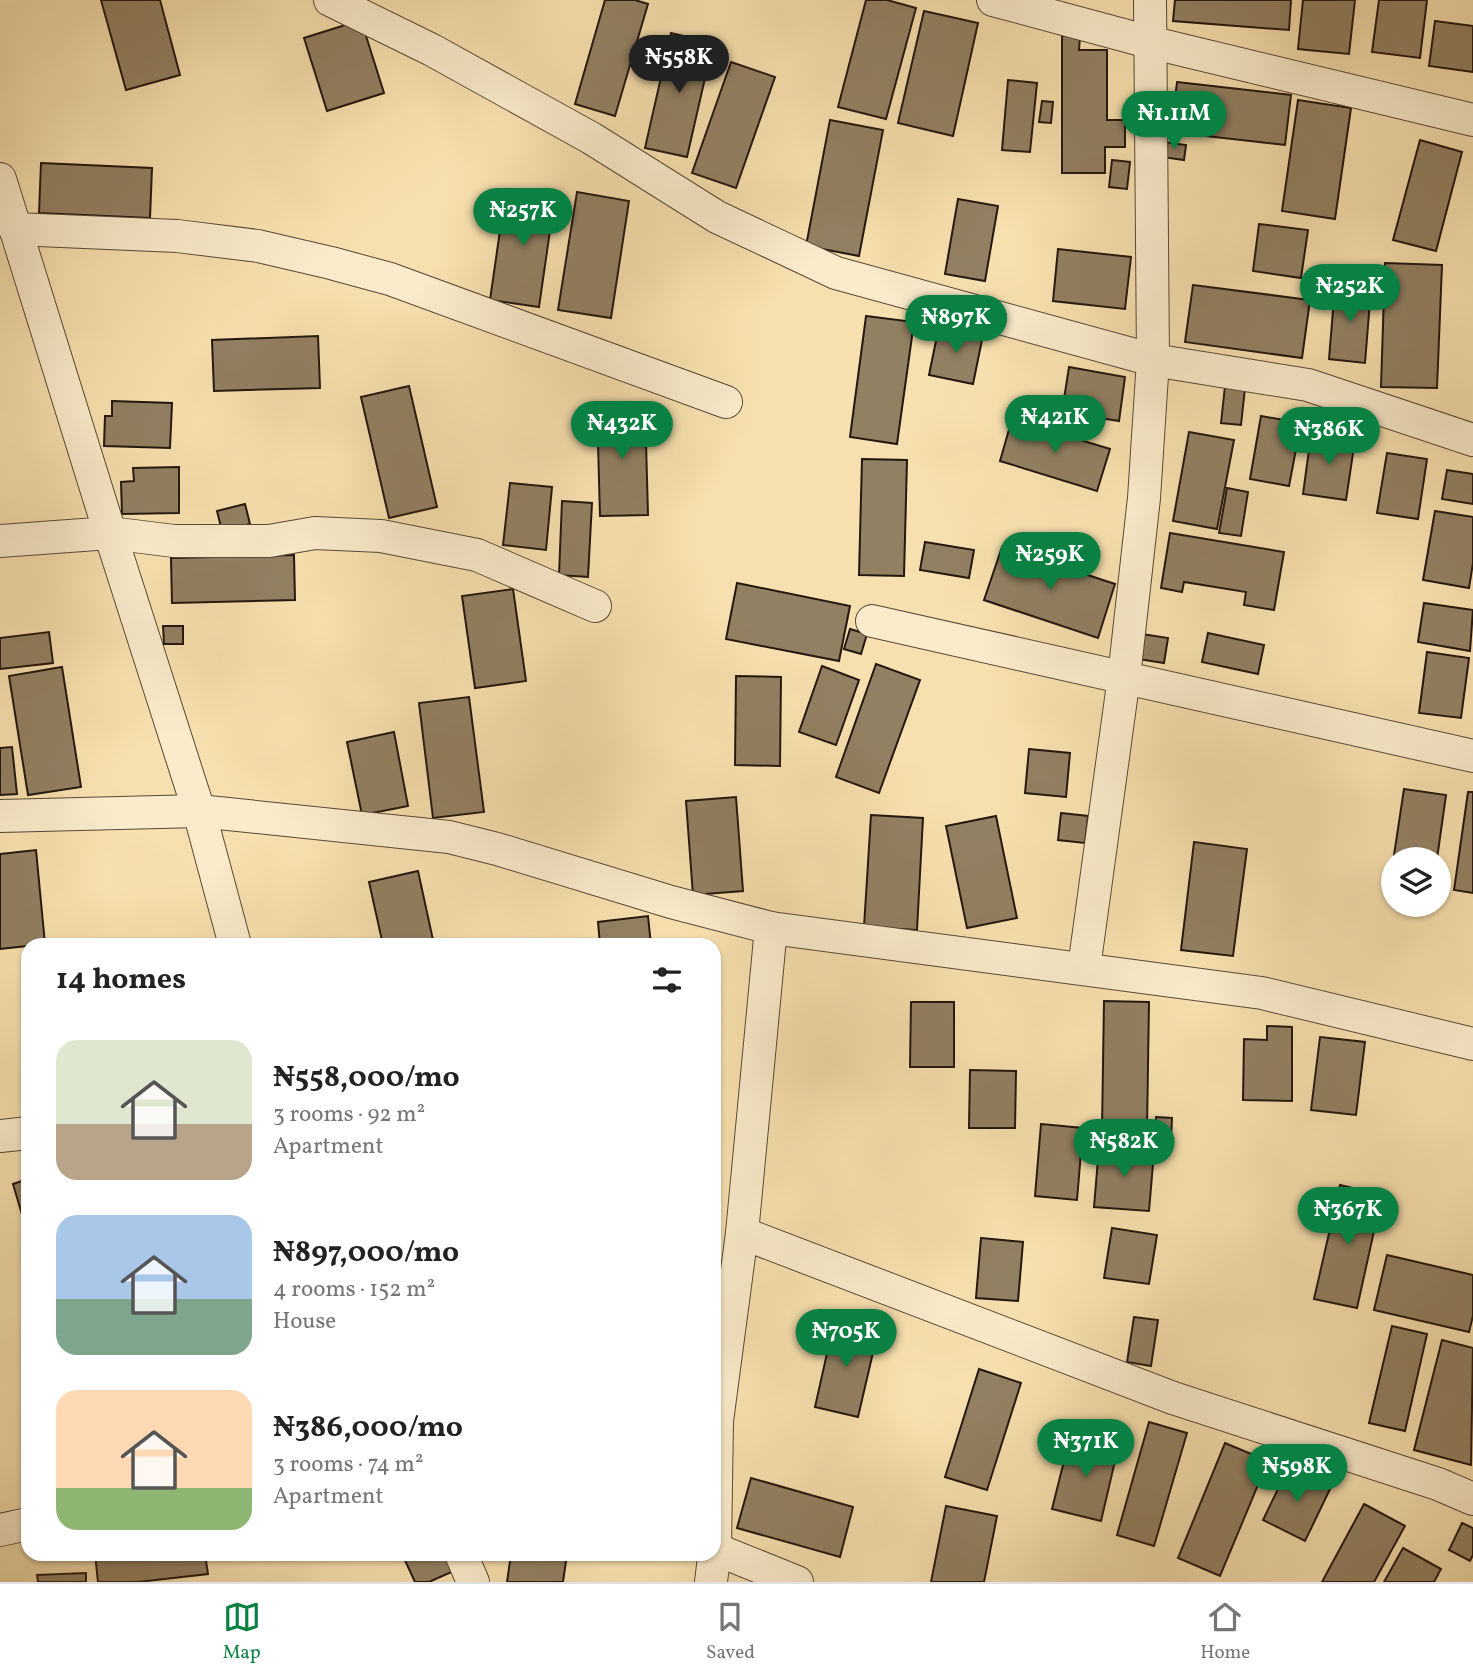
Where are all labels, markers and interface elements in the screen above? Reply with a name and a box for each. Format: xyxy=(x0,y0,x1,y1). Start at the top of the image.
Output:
pin: ₦558K xyxy=(630,36,728,95)
text: ₦558K xyxy=(645,42,713,74)
pin: ₦1.11M xyxy=(1117,92,1231,151)
text: ₦1.11M xyxy=(1137,98,1211,130)
pin: ₦257K xyxy=(474,188,572,248)
text: ₦257K xyxy=(489,195,557,227)
pin: ₦252K xyxy=(1301,264,1399,324)
text: ₦252K xyxy=(1316,271,1384,303)
pin: ₦897K xyxy=(907,296,1005,355)
text: ₦897K xyxy=(921,302,991,334)
pin: ₦421K xyxy=(1006,396,1104,455)
pin: ₦432K xyxy=(573,402,671,461)
text: ₦421K xyxy=(1021,402,1089,434)
pin: ₦386K xyxy=(1280,407,1378,467)
text: ₦432K xyxy=(587,408,657,440)
text: ₦386K xyxy=(1294,414,1364,446)
pin: ₦259K xyxy=(1001,532,1099,592)
text: ₦259K xyxy=(1016,539,1084,571)
map controls xyxy=(1381,847,1451,917)
button: layers xyxy=(1381,847,1451,917)
text: 14 homes xyxy=(56,959,186,1001)
icon: filters xyxy=(648,961,686,999)
text: ₦558,000/mo xyxy=(273,1057,460,1099)
icon: home xyxy=(112,1068,196,1152)
text: 3 rooms · 92 m² xyxy=(273,1099,425,1131)
pin: ₦582K xyxy=(1075,1120,1173,1179)
text: ₦582K xyxy=(1090,1126,1158,1158)
text: Apartment xyxy=(273,1131,384,1163)
pin: ₦367K xyxy=(1299,1188,1397,1247)
text: ₦367K xyxy=(1314,1194,1382,1226)
text: ₦897,000/mo xyxy=(273,1232,459,1274)
icon: home xyxy=(112,1243,196,1327)
text: 4 rooms · 152 m² xyxy=(273,1274,435,1306)
text: House xyxy=(273,1306,336,1338)
pin: ₦705K xyxy=(797,1310,895,1369)
text: ₦705K xyxy=(812,1316,880,1348)
text: ₦386,000/mo xyxy=(273,1407,463,1449)
icon: home xyxy=(112,1418,196,1502)
pin: ₦371K xyxy=(1037,1420,1135,1479)
text: ₦371K xyxy=(1053,1426,1119,1458)
pin: ₦598K xyxy=(1248,1444,1346,1504)
text: 3 rooms · 74 m² xyxy=(273,1449,423,1481)
text: ₦598K xyxy=(1262,1451,1332,1483)
text: Apartment xyxy=(273,1481,384,1513)
tab: Map xyxy=(223,1598,261,1666)
tab: Saved xyxy=(706,1598,755,1666)
tab: Home xyxy=(1200,1598,1250,1666)

